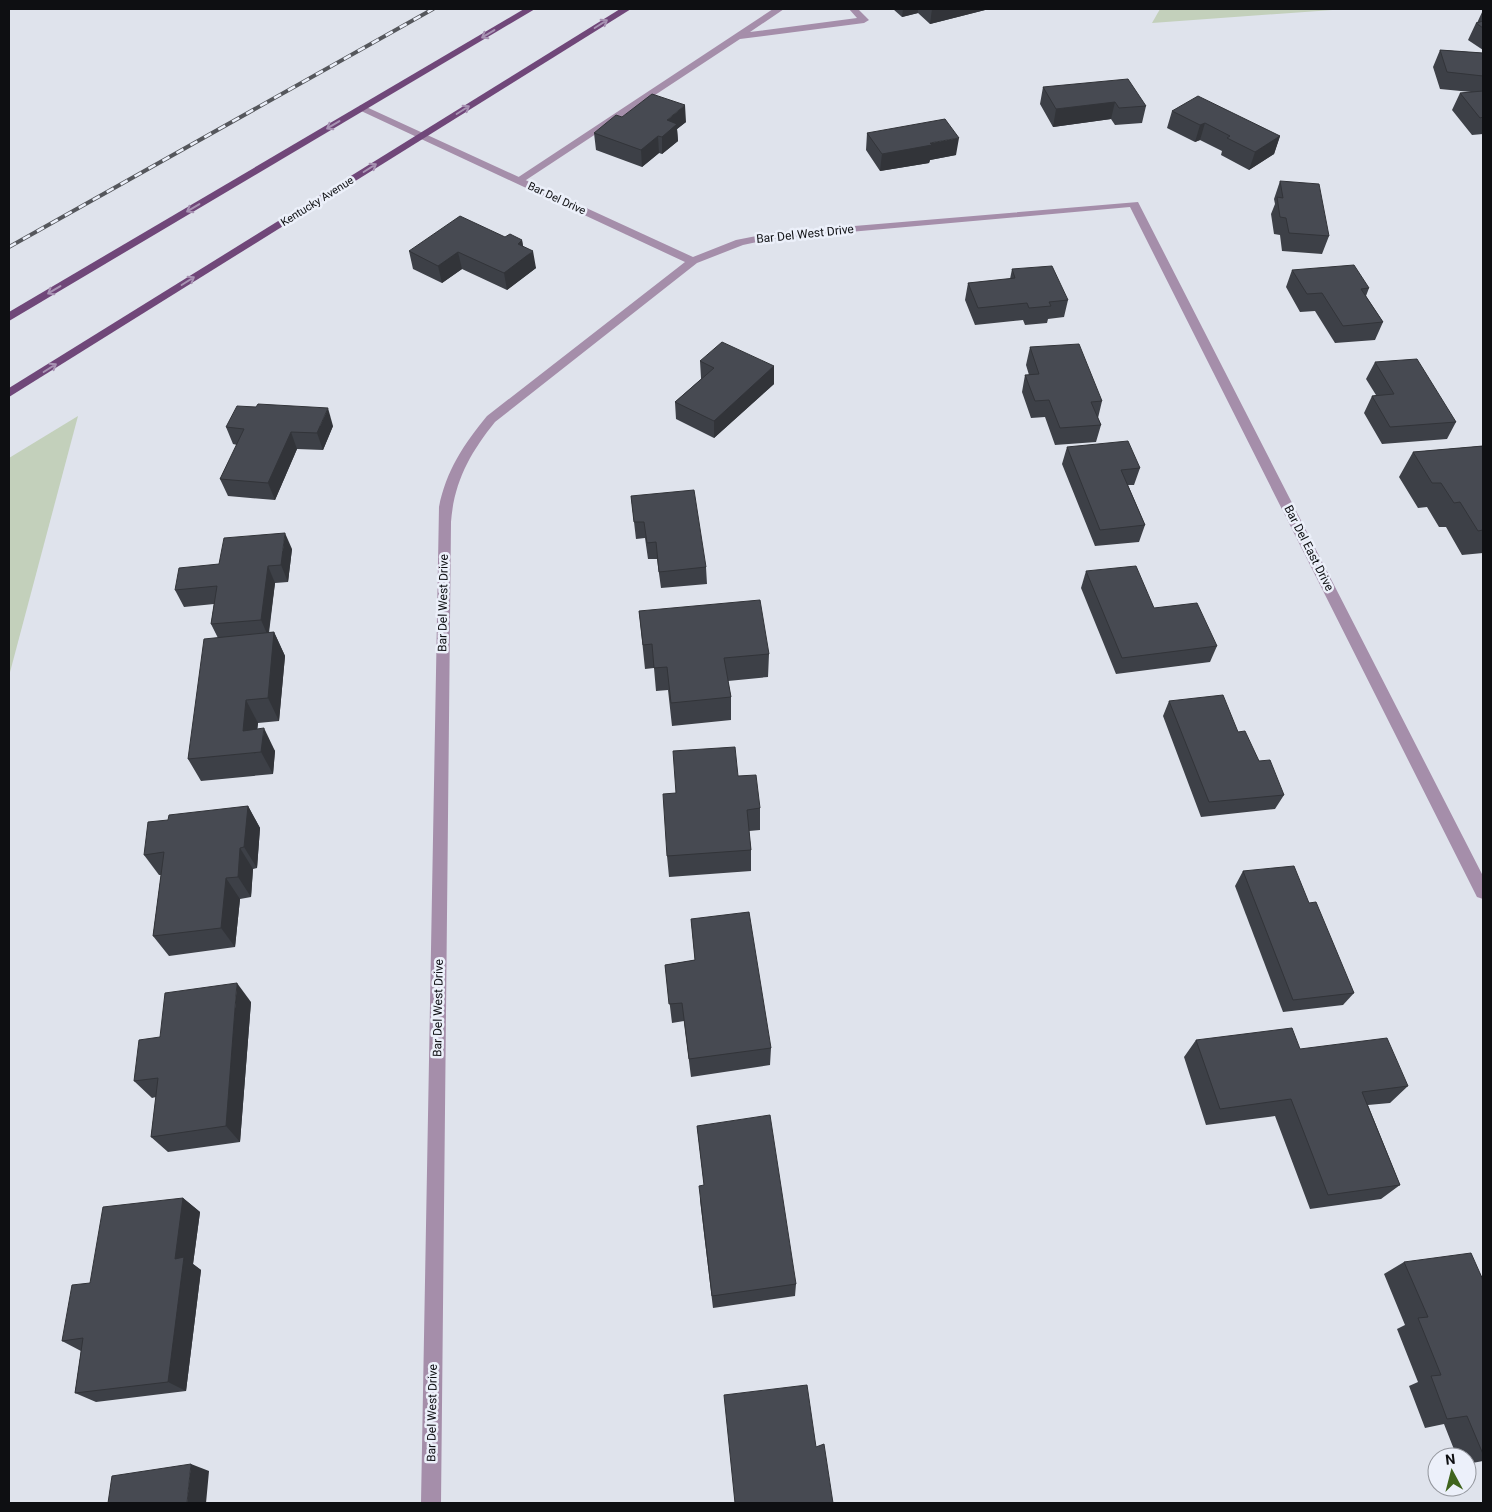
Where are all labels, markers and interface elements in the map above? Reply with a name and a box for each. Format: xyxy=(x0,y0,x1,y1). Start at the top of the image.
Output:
one-way arrow xyxy=(594,19,608,30)
one-way arrow xyxy=(482,29,496,39)
one-way arrow xyxy=(456,105,470,115)
one-way arrow xyxy=(326,120,341,130)
one-way arrow xyxy=(363,162,377,172)
street label: Kentucky Avenue xyxy=(278,174,356,229)
street label: Bar Del Drive xyxy=(526,179,588,218)
one-way arrow xyxy=(187,203,201,213)
street label: Bar Del West Drive xyxy=(756,222,854,246)
one-way arrow xyxy=(181,276,195,287)
one-way arrow xyxy=(47,286,61,296)
one-way arrow xyxy=(43,362,57,372)
street label: Bar Del East Drive xyxy=(1281,503,1337,593)
street label: Bar Del West Drive xyxy=(435,554,451,652)
street label: Bar Del West Drive xyxy=(430,959,446,1057)
street label: Bar Del West Drive xyxy=(424,1364,440,1462)
north arrow xyxy=(1427,1447,1477,1497)
text: N xyxy=(1445,1451,1456,1468)

